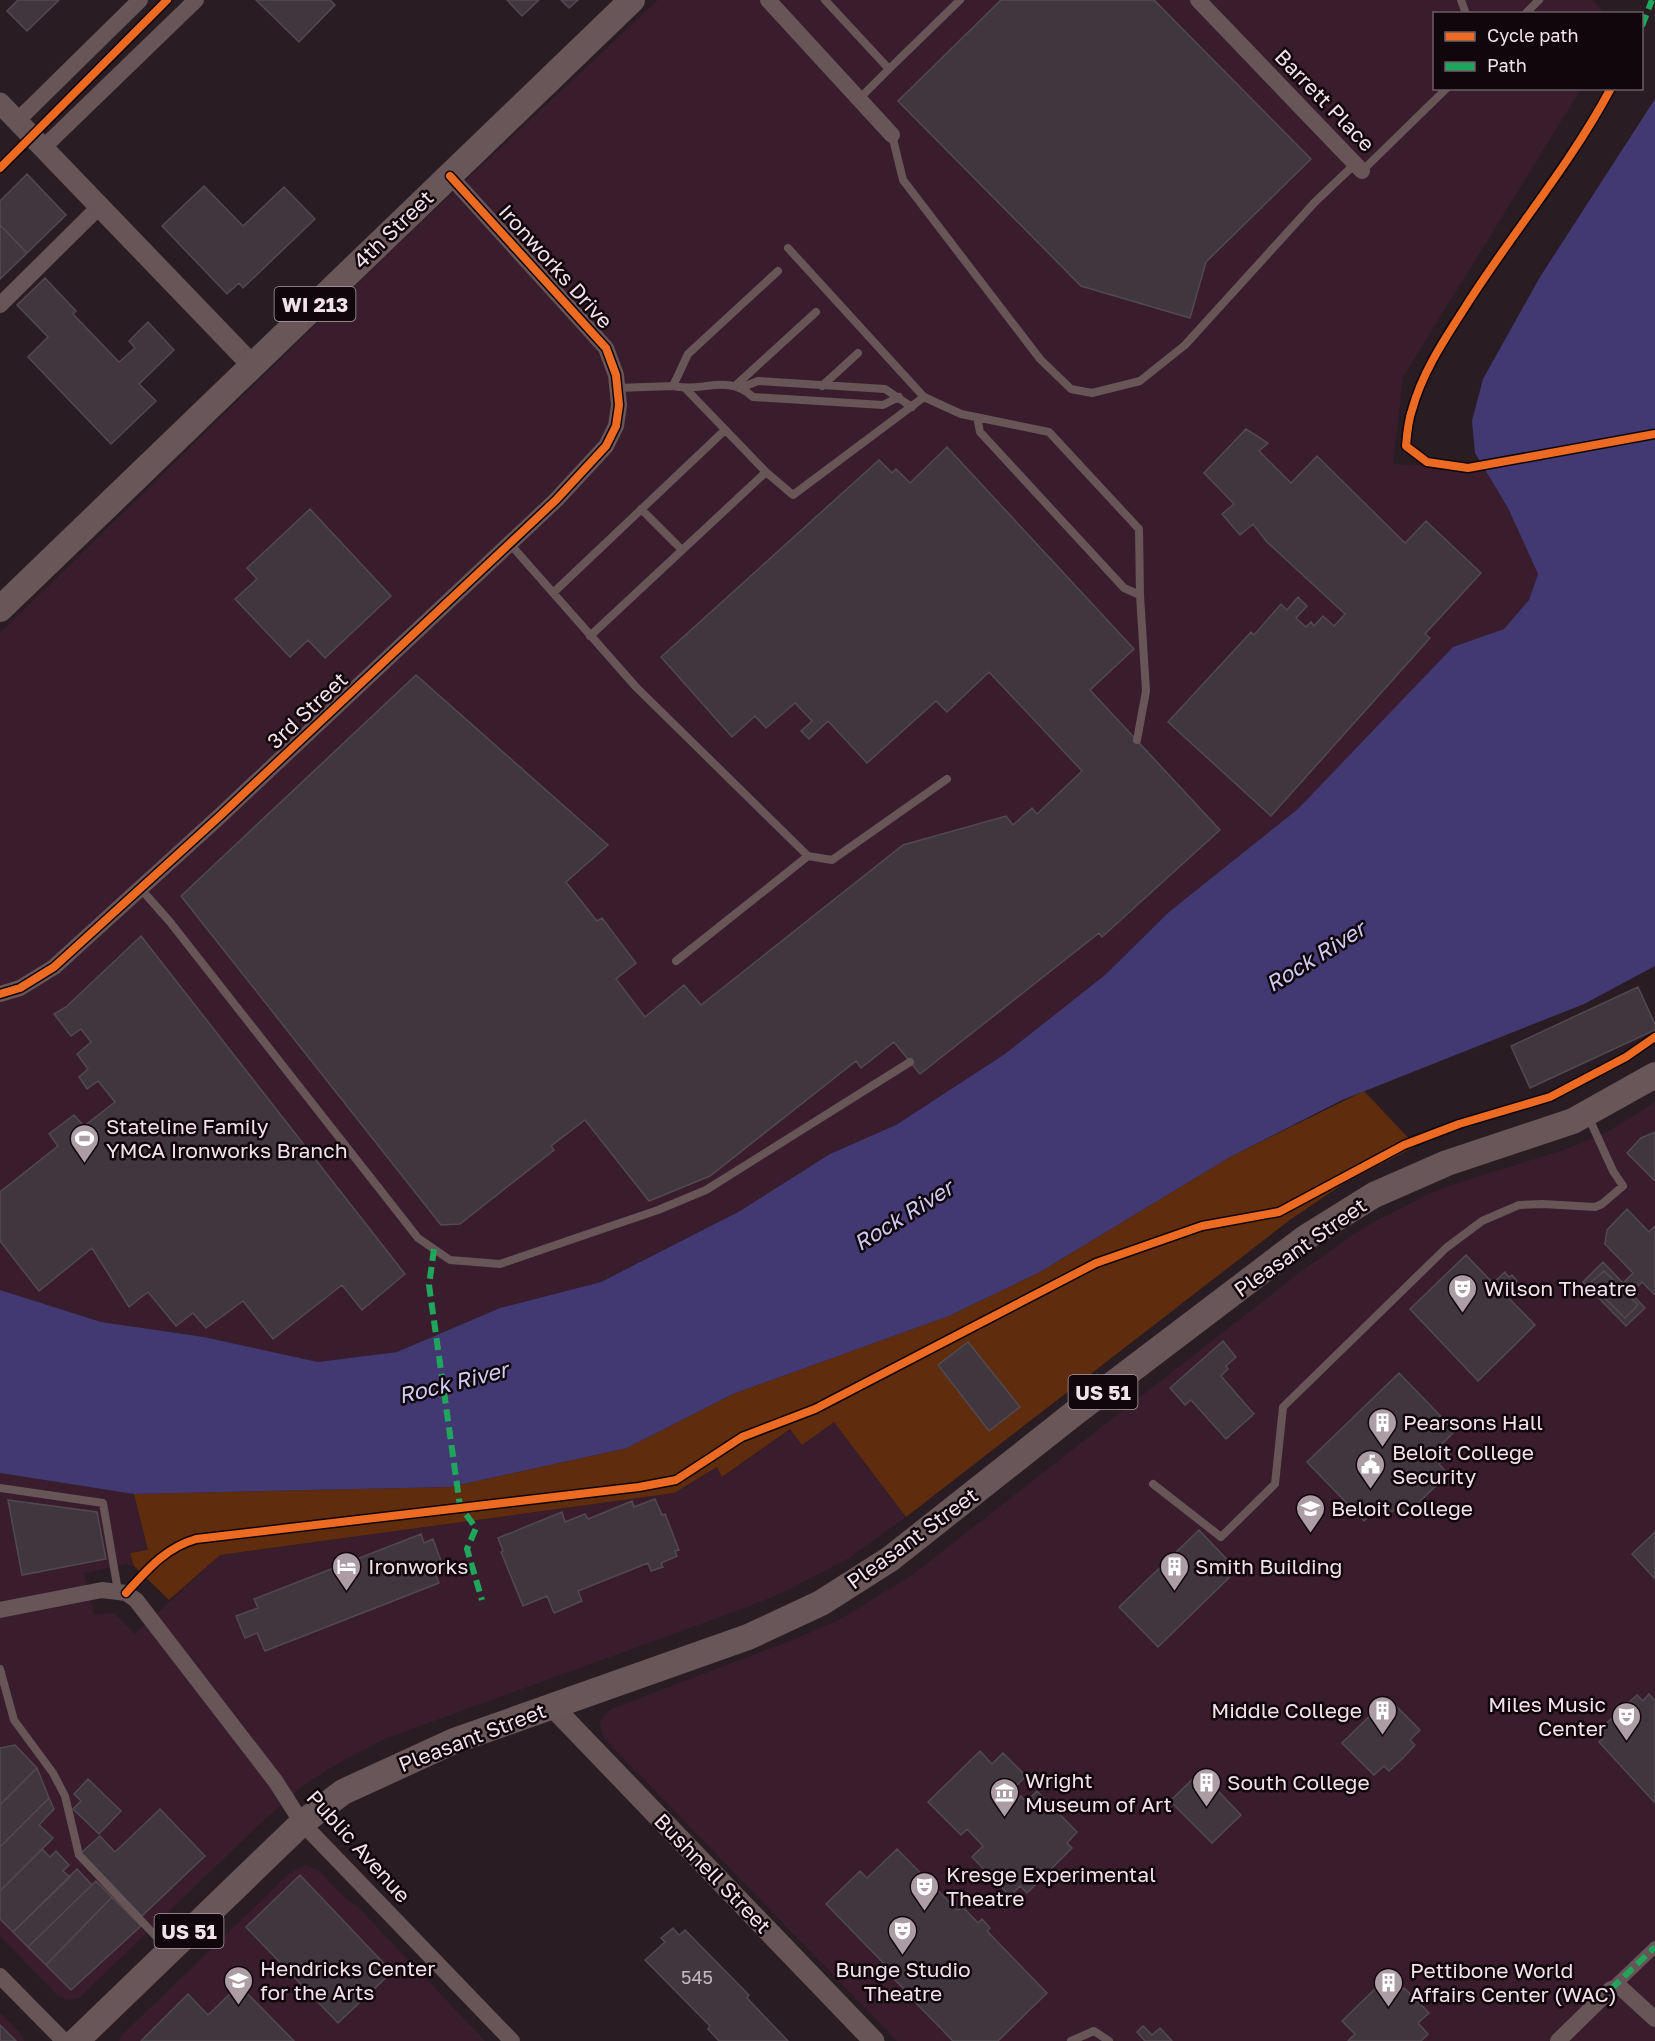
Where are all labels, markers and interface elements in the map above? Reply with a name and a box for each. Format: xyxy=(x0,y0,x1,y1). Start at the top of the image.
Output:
legend xyxy=(1433,12,1643,90)
text: Cycle path xyxy=(1487,24,1579,46)
street label: Barrett Place xyxy=(1270,43,1380,157)
text: Path xyxy=(1487,54,1527,76)
street label: 4th Street xyxy=(347,184,439,274)
street label: Ironworks Drive xyxy=(494,199,618,333)
road number: WI 213 xyxy=(274,287,356,321)
street label: 3rd Street xyxy=(261,666,353,754)
water label: Rock River xyxy=(1260,913,1373,997)
place label: Stateline Family YMCA Ironworks Branch xyxy=(106,1113,348,1163)
sports icon: Stateline Family YMCA Ironworks Branch xyxy=(69,1122,101,1164)
water label: Rock River xyxy=(848,1172,961,1256)
street label: Pleasant Street xyxy=(1229,1192,1371,1302)
theatre icon: Wilson Theatre xyxy=(1447,1272,1479,1314)
place label: Wilson Theatre xyxy=(1484,1275,1637,1301)
water label: Rock River xyxy=(395,1355,514,1409)
road number: US 51 xyxy=(1068,1375,1138,1409)
building icon: Pearsons Hall xyxy=(1366,1406,1398,1448)
place label: Pearsons Hall xyxy=(1403,1409,1543,1435)
place label: Beloit College Security xyxy=(1392,1439,1534,1489)
public building icon: Beloit College Security xyxy=(1355,1448,1387,1490)
street label: Pleasant Street xyxy=(841,1482,983,1594)
school or university icon: Beloit College xyxy=(1294,1492,1326,1534)
place label: Beloit College xyxy=(1331,1495,1473,1521)
hotel icon: Ironworks xyxy=(331,1550,363,1592)
building icon: Smith Building xyxy=(1158,1550,1190,1592)
place label: Ironworks xyxy=(368,1553,468,1579)
place label: Smith Building xyxy=(1195,1553,1343,1579)
place label: Miles Music Center xyxy=(1488,1691,1606,1741)
building icon: Middle College xyxy=(1367,1694,1399,1736)
street label: Pleasant Street xyxy=(395,1697,549,1777)
place label: Middle College xyxy=(1211,1697,1362,1723)
theatre icon: Miles Music Center xyxy=(1611,1700,1643,1742)
building icon: South College xyxy=(1190,1766,1222,1808)
place label: Wright Museum of Art xyxy=(1025,1767,1172,1817)
place label: South College xyxy=(1227,1769,1370,1795)
museum icon: Wright Museum of Art xyxy=(988,1776,1020,1818)
street label: Public Avenue xyxy=(302,1784,416,1908)
street label: Bushnell Street xyxy=(649,1808,777,1938)
place label: Kresge Experimental Theatre xyxy=(946,1861,1156,1911)
theatre icon: Kresge Experimental Theatre xyxy=(909,1870,941,1912)
road number: US 51 xyxy=(154,1914,224,1948)
theatre icon: Bunge Studio Theatre xyxy=(887,1914,919,1956)
place label: Hendricks Center for the Arts xyxy=(260,1955,435,2005)
place label: Bunge Studio Theatre xyxy=(835,1956,971,2006)
place label: Pettibone World Affairs Center (WAC) xyxy=(1410,1957,1617,2007)
school or university icon: Hendricks Center for the Arts xyxy=(223,1964,255,2006)
house number: 545 xyxy=(681,1966,713,1988)
building icon: Pettibone World Affairs Center (WAC) xyxy=(1373,1966,1405,2008)

